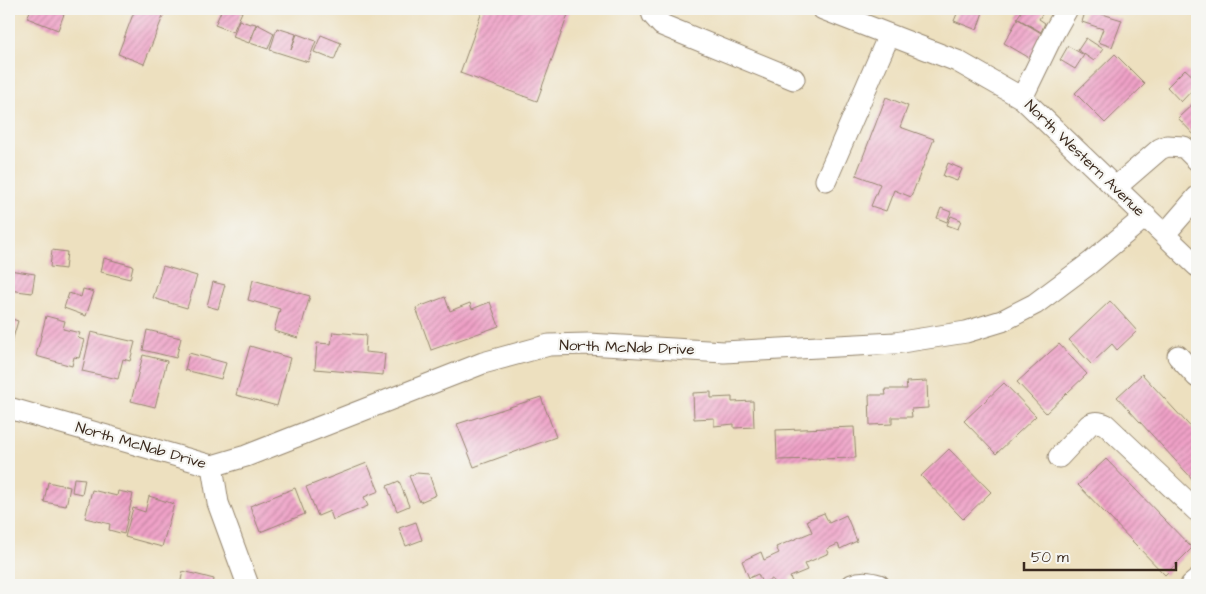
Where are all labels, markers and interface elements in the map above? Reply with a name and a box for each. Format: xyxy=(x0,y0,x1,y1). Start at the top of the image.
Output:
street label: North Western Avenue xyxy=(1020,95,1150,222)
street label: North McNab Drive xyxy=(559,335,695,360)
street label: North McNab Drive xyxy=(73,417,209,474)
scale bar xyxy=(1024,539,1176,571)
text: 50 m xyxy=(1031,547,1069,568)

